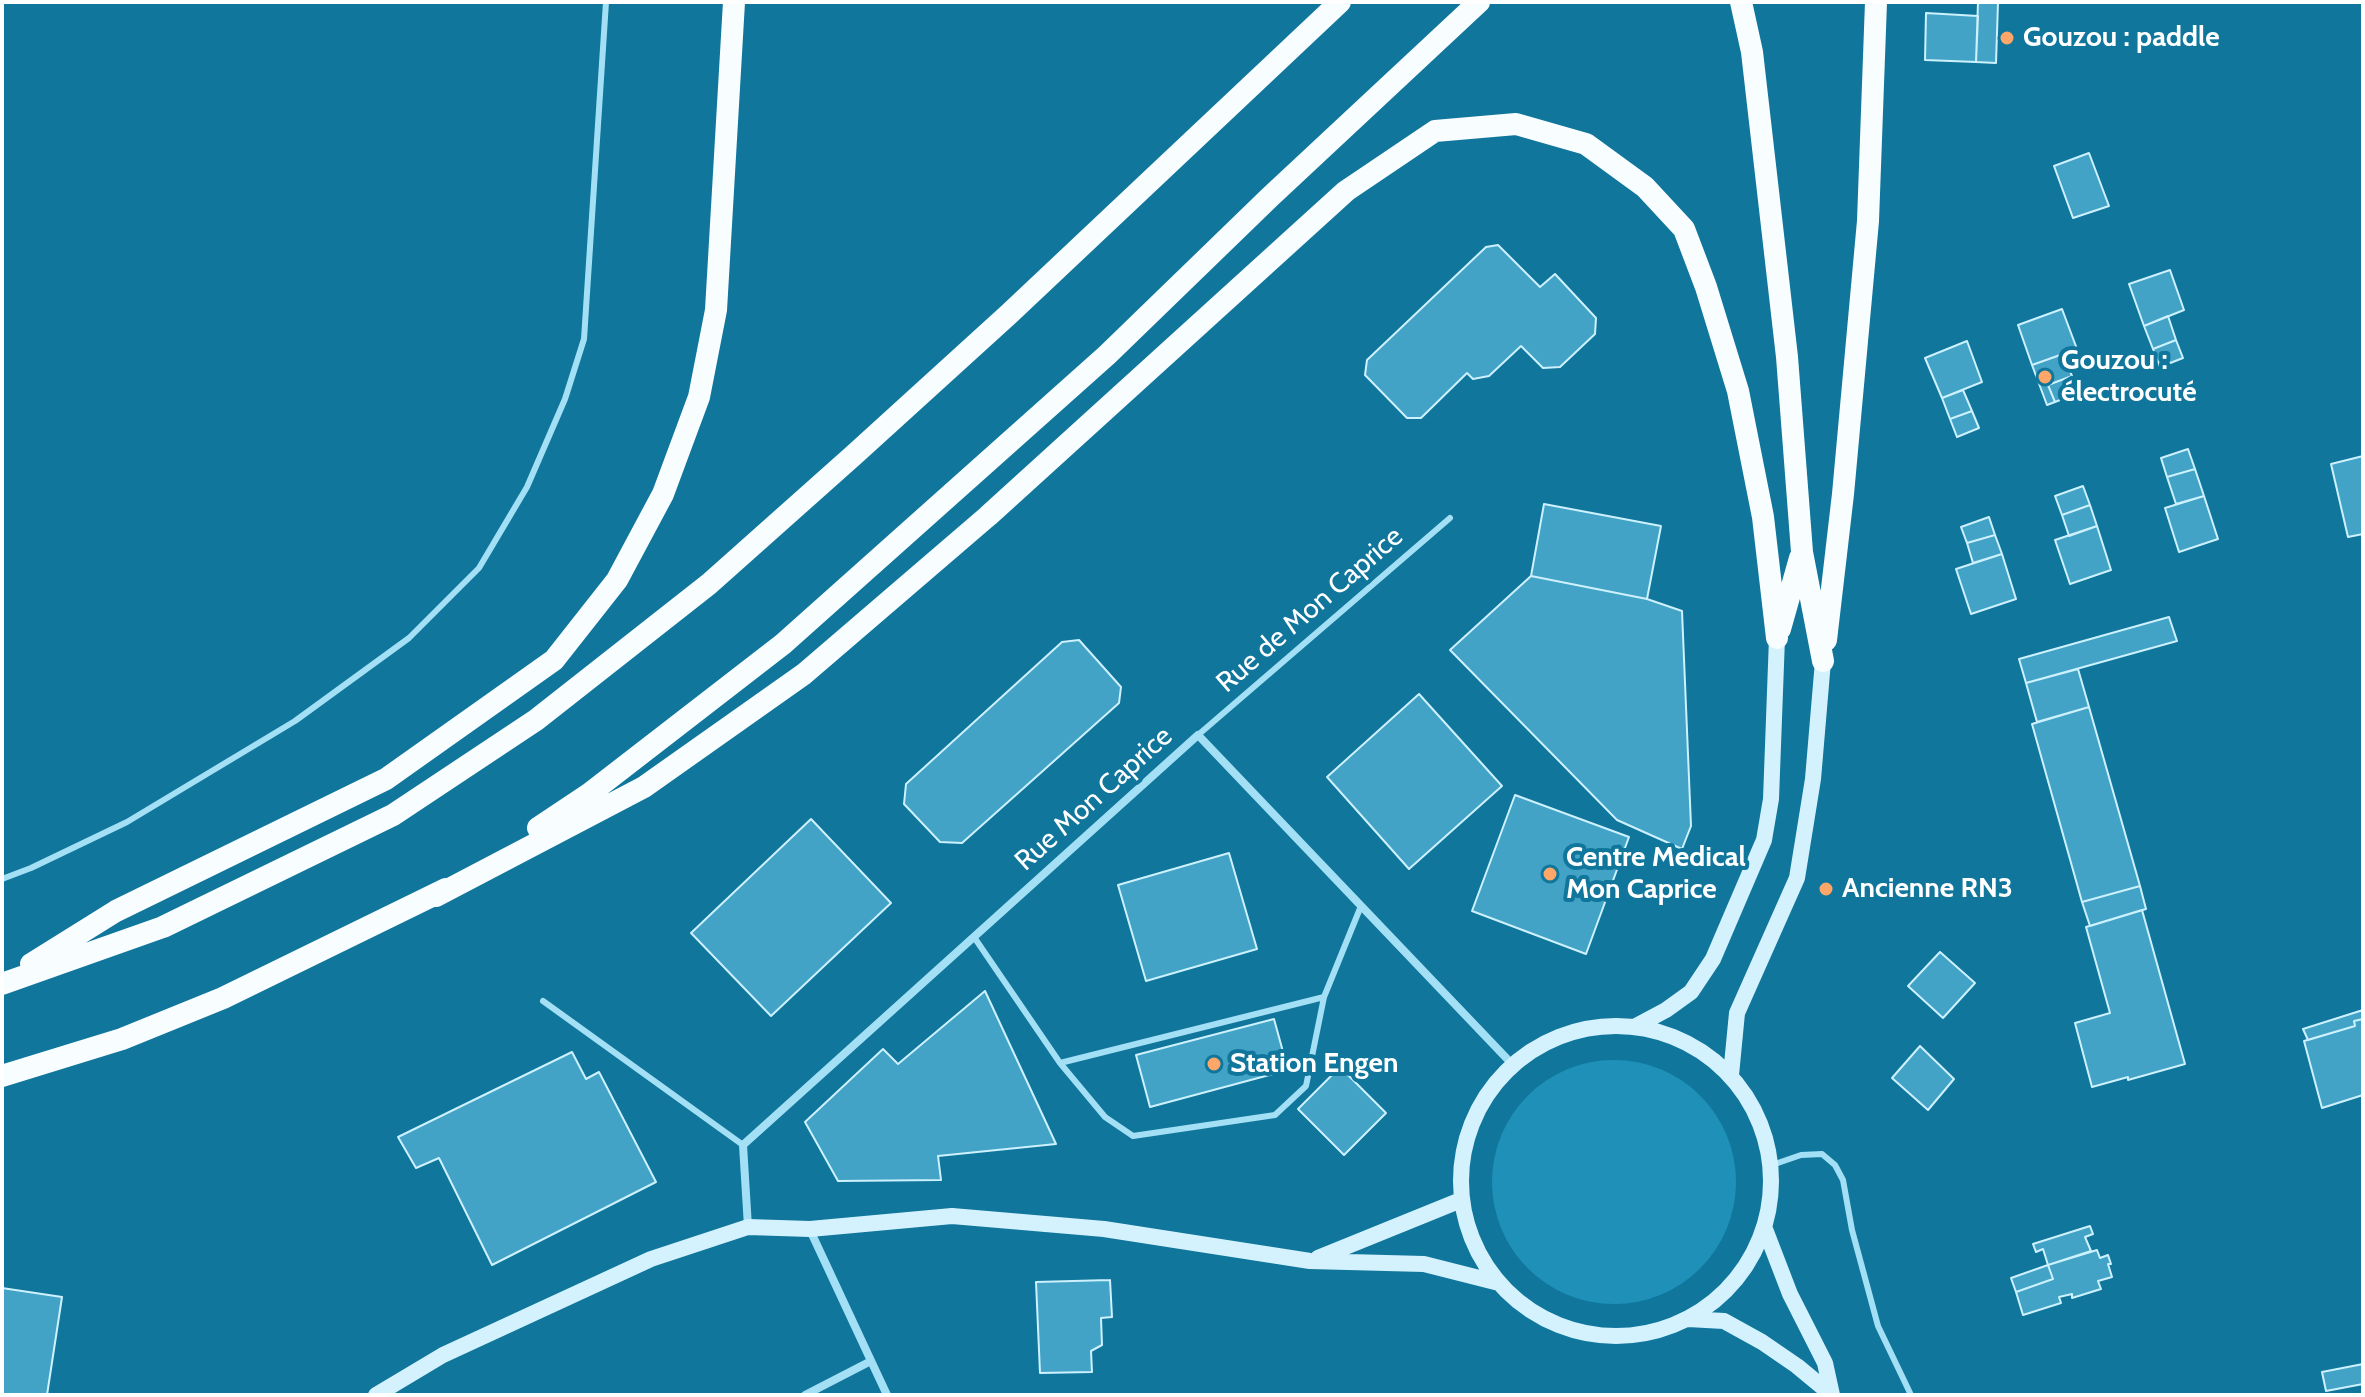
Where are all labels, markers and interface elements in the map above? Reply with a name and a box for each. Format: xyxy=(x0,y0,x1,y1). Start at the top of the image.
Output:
place label: Gouzou : paddle xyxy=(2023,21,2220,55)
marker: Gouzou : paddle xyxy=(1998,29,2016,47)
place label: Gouzou : électrocuté xyxy=(2061,344,2197,410)
marker: Gouzou : électrocuté xyxy=(2036,368,2054,386)
street label: Rue de Mon Caprice xyxy=(1210,520,1410,700)
street label: Rue Mon Caprice xyxy=(1009,720,1179,878)
place label: Centre Medical Mon Caprice xyxy=(1566,841,1746,907)
marker: Centre Medical Mon Caprice xyxy=(1541,865,1559,883)
place label: Ancienne RN3 xyxy=(1842,872,2013,906)
marker: Ancienne RN3 xyxy=(1817,880,1835,898)
place label: Station Engen xyxy=(1230,1047,1398,1081)
marker: Station Engen xyxy=(1205,1055,1223,1073)

